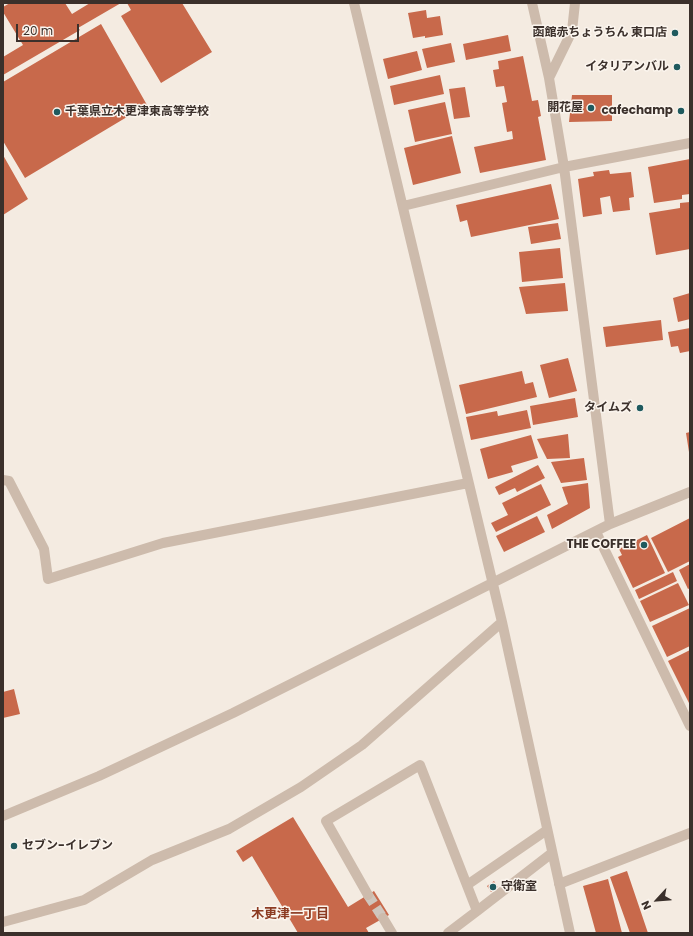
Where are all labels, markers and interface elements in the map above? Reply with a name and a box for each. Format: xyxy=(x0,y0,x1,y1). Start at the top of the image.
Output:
scale bar xyxy=(18,16,81,42)
text: 20 m xyxy=(23,22,53,39)
place label: 函館赤ちょうちん 東口店 xyxy=(532,26,667,40)
marker: 函館赤ちょうちん 東口店 xyxy=(670,28,680,38)
place label: イタリアンバル xyxy=(585,60,669,74)
marker: イタリアンバル xyxy=(672,62,682,72)
place label: 開花屋 xyxy=(547,101,583,115)
marker: 開花屋 xyxy=(586,103,596,113)
place label: cafechamp xyxy=(602,104,673,118)
place label: 千葉県立木更津東高等学校 xyxy=(65,105,209,119)
marker: cafechamp xyxy=(676,106,686,116)
marker: 千葉県立木更津東高等学校 xyxy=(52,107,62,117)
place label: タイムズ xyxy=(584,401,632,415)
marker: タイムズ xyxy=(635,403,645,413)
place label: THE COFFEE xyxy=(566,538,636,552)
marker: THE COFFEE xyxy=(639,540,649,550)
place label: セブン-イレブン xyxy=(22,839,113,853)
marker: セブン-イレブン xyxy=(9,841,19,851)
place label: 守衛室 xyxy=(501,880,537,894)
north arrow xyxy=(637,880,677,920)
marker: 守衛室 xyxy=(488,882,498,892)
text: N xyxy=(637,898,655,912)
district label: 木更津一丁目 xyxy=(251,907,329,923)

